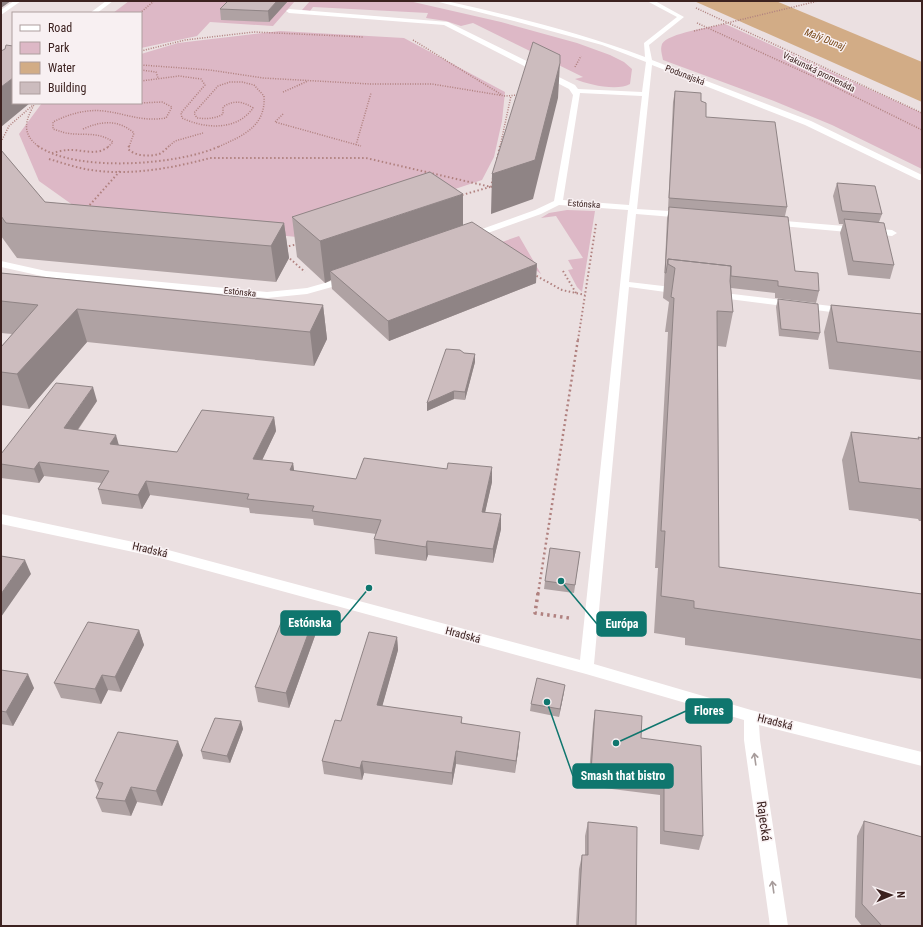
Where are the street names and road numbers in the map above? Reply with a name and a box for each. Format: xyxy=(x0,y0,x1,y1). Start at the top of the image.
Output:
street label: Vrakunská promenáda xyxy=(781,50,857,94)
street label: Podunajská xyxy=(664,63,706,87)
street label: Estónska xyxy=(567,198,601,210)
street label: Estónska xyxy=(223,285,257,299)
street label: Hradská xyxy=(131,540,169,560)
street label: Hradská xyxy=(444,624,482,646)
street label: Hradská xyxy=(756,711,794,733)
street label: Rajecká xyxy=(754,800,774,842)

